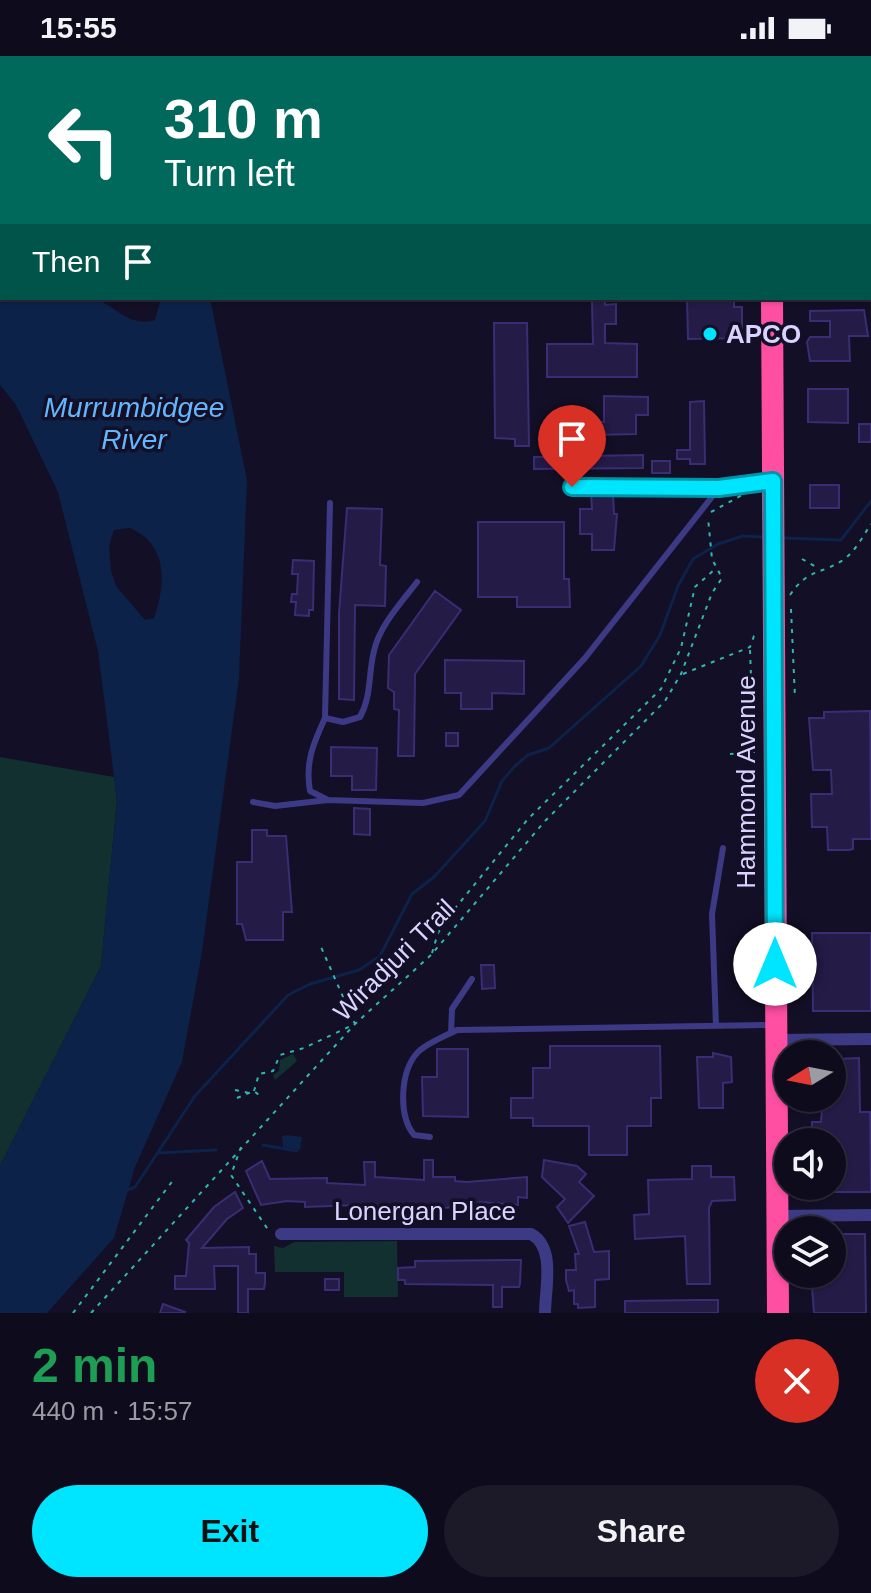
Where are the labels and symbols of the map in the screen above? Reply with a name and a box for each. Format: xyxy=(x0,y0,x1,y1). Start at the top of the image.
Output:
place label: APCO xyxy=(726,319,801,349)
marker: APCO xyxy=(701,325,719,343)
water label: Murrumbidgee River xyxy=(44,392,224,455)
pin xyxy=(538,405,606,487)
street label: Hammond Avenue xyxy=(731,675,761,889)
street label: Wiradjuri Trail xyxy=(327,893,461,1027)
position arrow xyxy=(733,922,817,1006)
north arrow xyxy=(774,1040,846,1112)
street label: Lonergan Place xyxy=(334,1196,516,1226)

